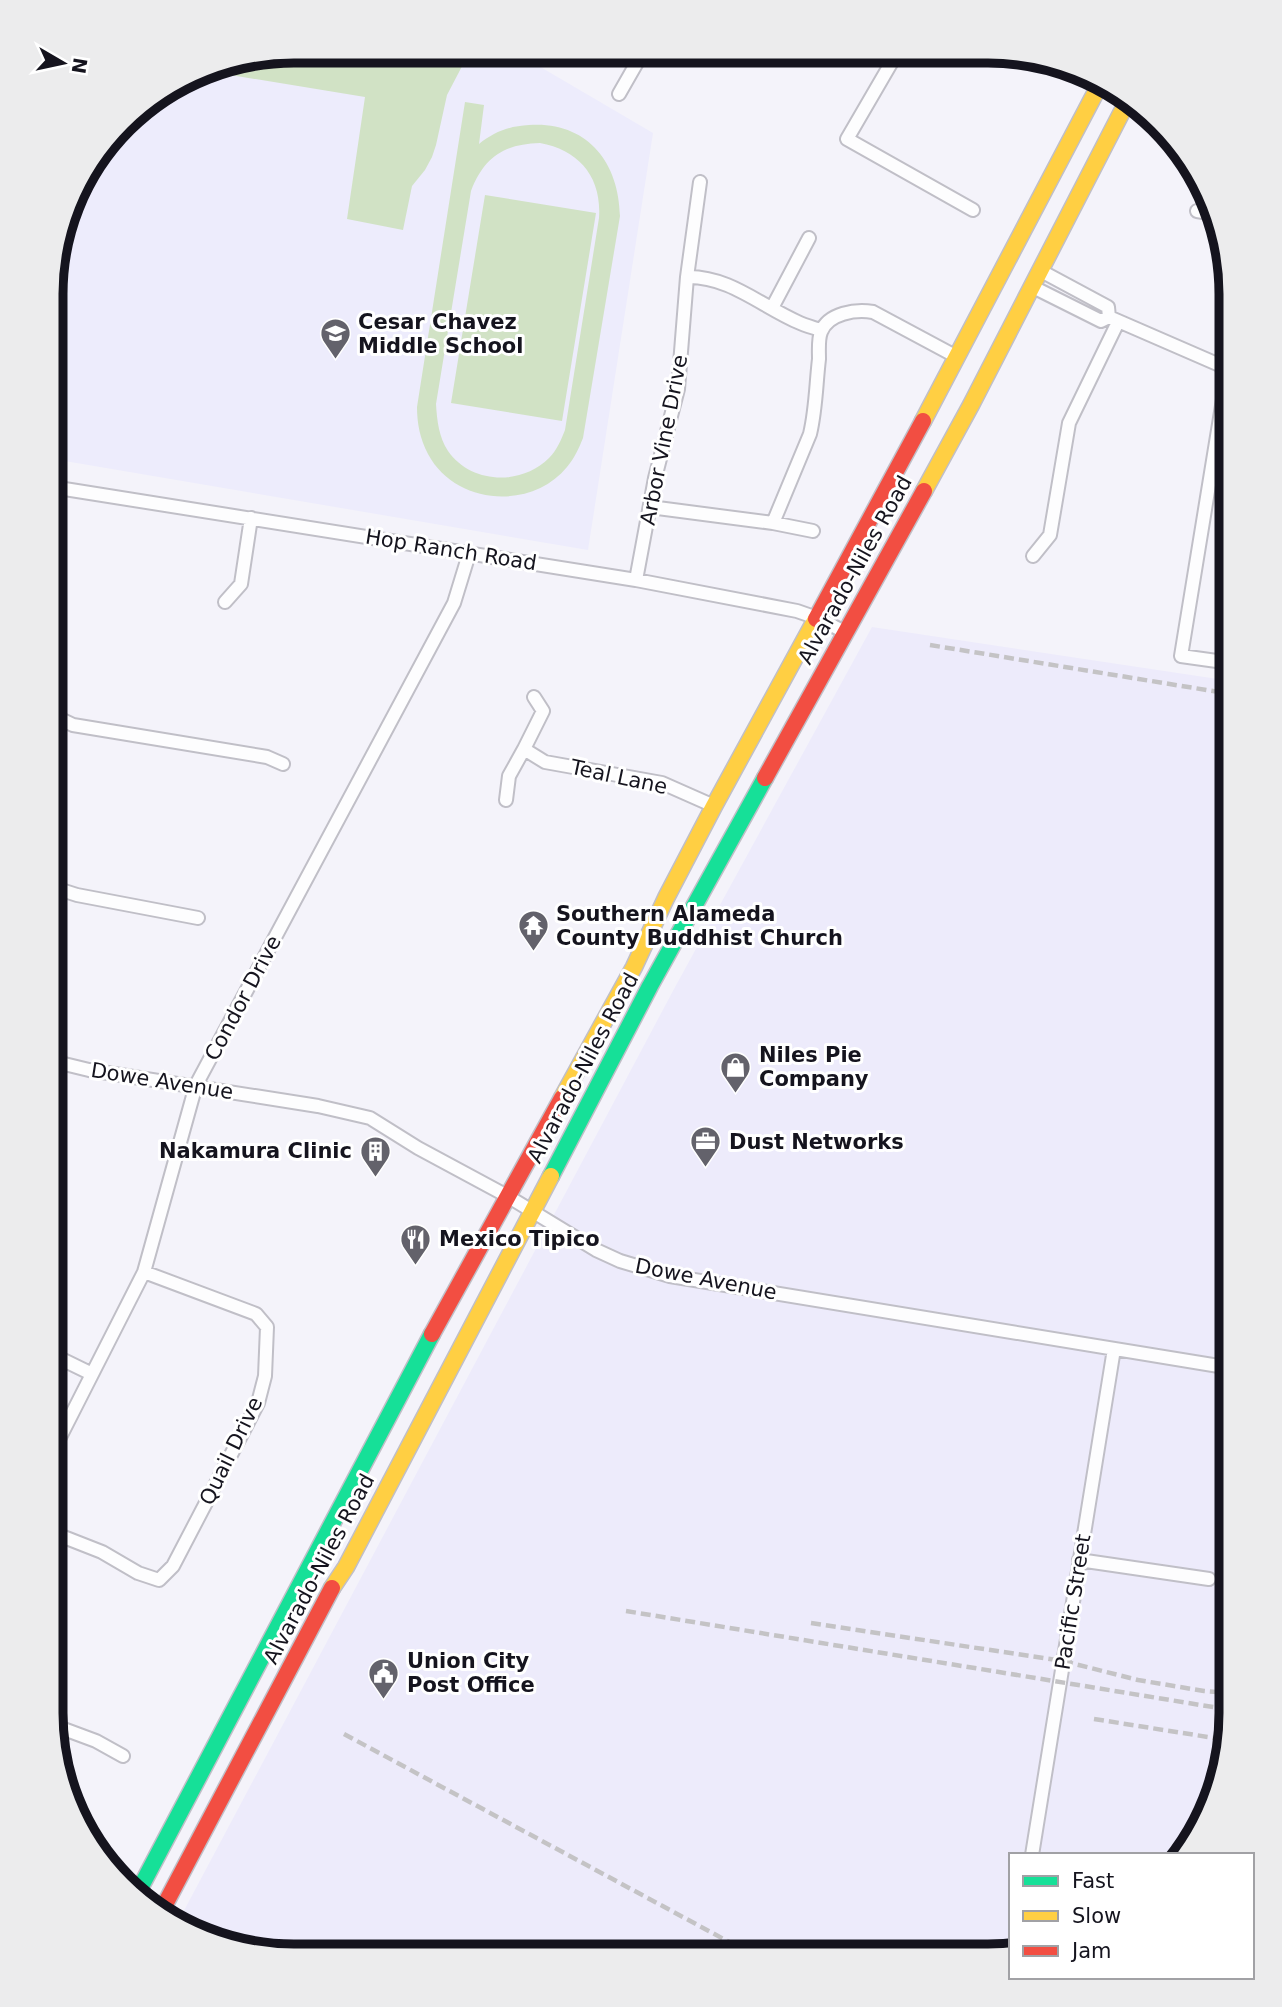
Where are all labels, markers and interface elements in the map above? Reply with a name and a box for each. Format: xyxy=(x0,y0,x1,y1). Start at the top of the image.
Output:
north arrow xyxy=(28,28,98,98)
text: N xyxy=(68,56,92,75)
place label: Cesar Chavez Middle School xyxy=(358,310,524,358)
school or university icon: Cesar Chavez Middle School xyxy=(318,317,352,361)
street label: Arbor Vine Drive xyxy=(636,353,692,527)
street label: Alvarado-Niles Road xyxy=(793,472,917,668)
street label: Hop Ranch Road xyxy=(364,525,538,575)
street label: Teal Lane xyxy=(567,755,670,799)
place label: Southern Alameda County Buddhist Church xyxy=(556,902,843,950)
temple icon: Southern Alameda County Buddhist Church xyxy=(516,909,550,953)
street label: Condor Drive xyxy=(200,931,286,1065)
street label: Alvarado-Niles Road xyxy=(523,969,643,1167)
place label: Niles Pie Company xyxy=(759,1043,869,1091)
shop icon: Niles Pie Company xyxy=(719,1050,753,1094)
street label: Dowe Avenue xyxy=(89,1058,235,1104)
office icon: Dust Networks xyxy=(689,1125,723,1169)
place label: Dust Networks xyxy=(729,1130,904,1154)
building icon: Nakamura Clinic xyxy=(358,1134,392,1178)
place label: Nakamura Clinic xyxy=(159,1139,352,1163)
restaurant icon: Mexico Tipico xyxy=(399,1222,433,1266)
place label: Mexico Tipico xyxy=(439,1227,600,1251)
street label: Dowe Avenue xyxy=(633,1254,779,1304)
street label: Quail Drive xyxy=(195,1393,267,1509)
street label: Alvarado-Niles Road xyxy=(259,1470,379,1668)
street label: Pacific Street xyxy=(1050,1532,1096,1672)
place label: Union City Post Office xyxy=(407,1649,535,1697)
public building icon: Union City Post Office xyxy=(367,1656,401,1700)
legend xyxy=(1009,1853,1254,1979)
text: Fast xyxy=(1072,1869,1114,1893)
text: Slow xyxy=(1072,1904,1121,1928)
text: Jam xyxy=(1070,1939,1112,1963)

